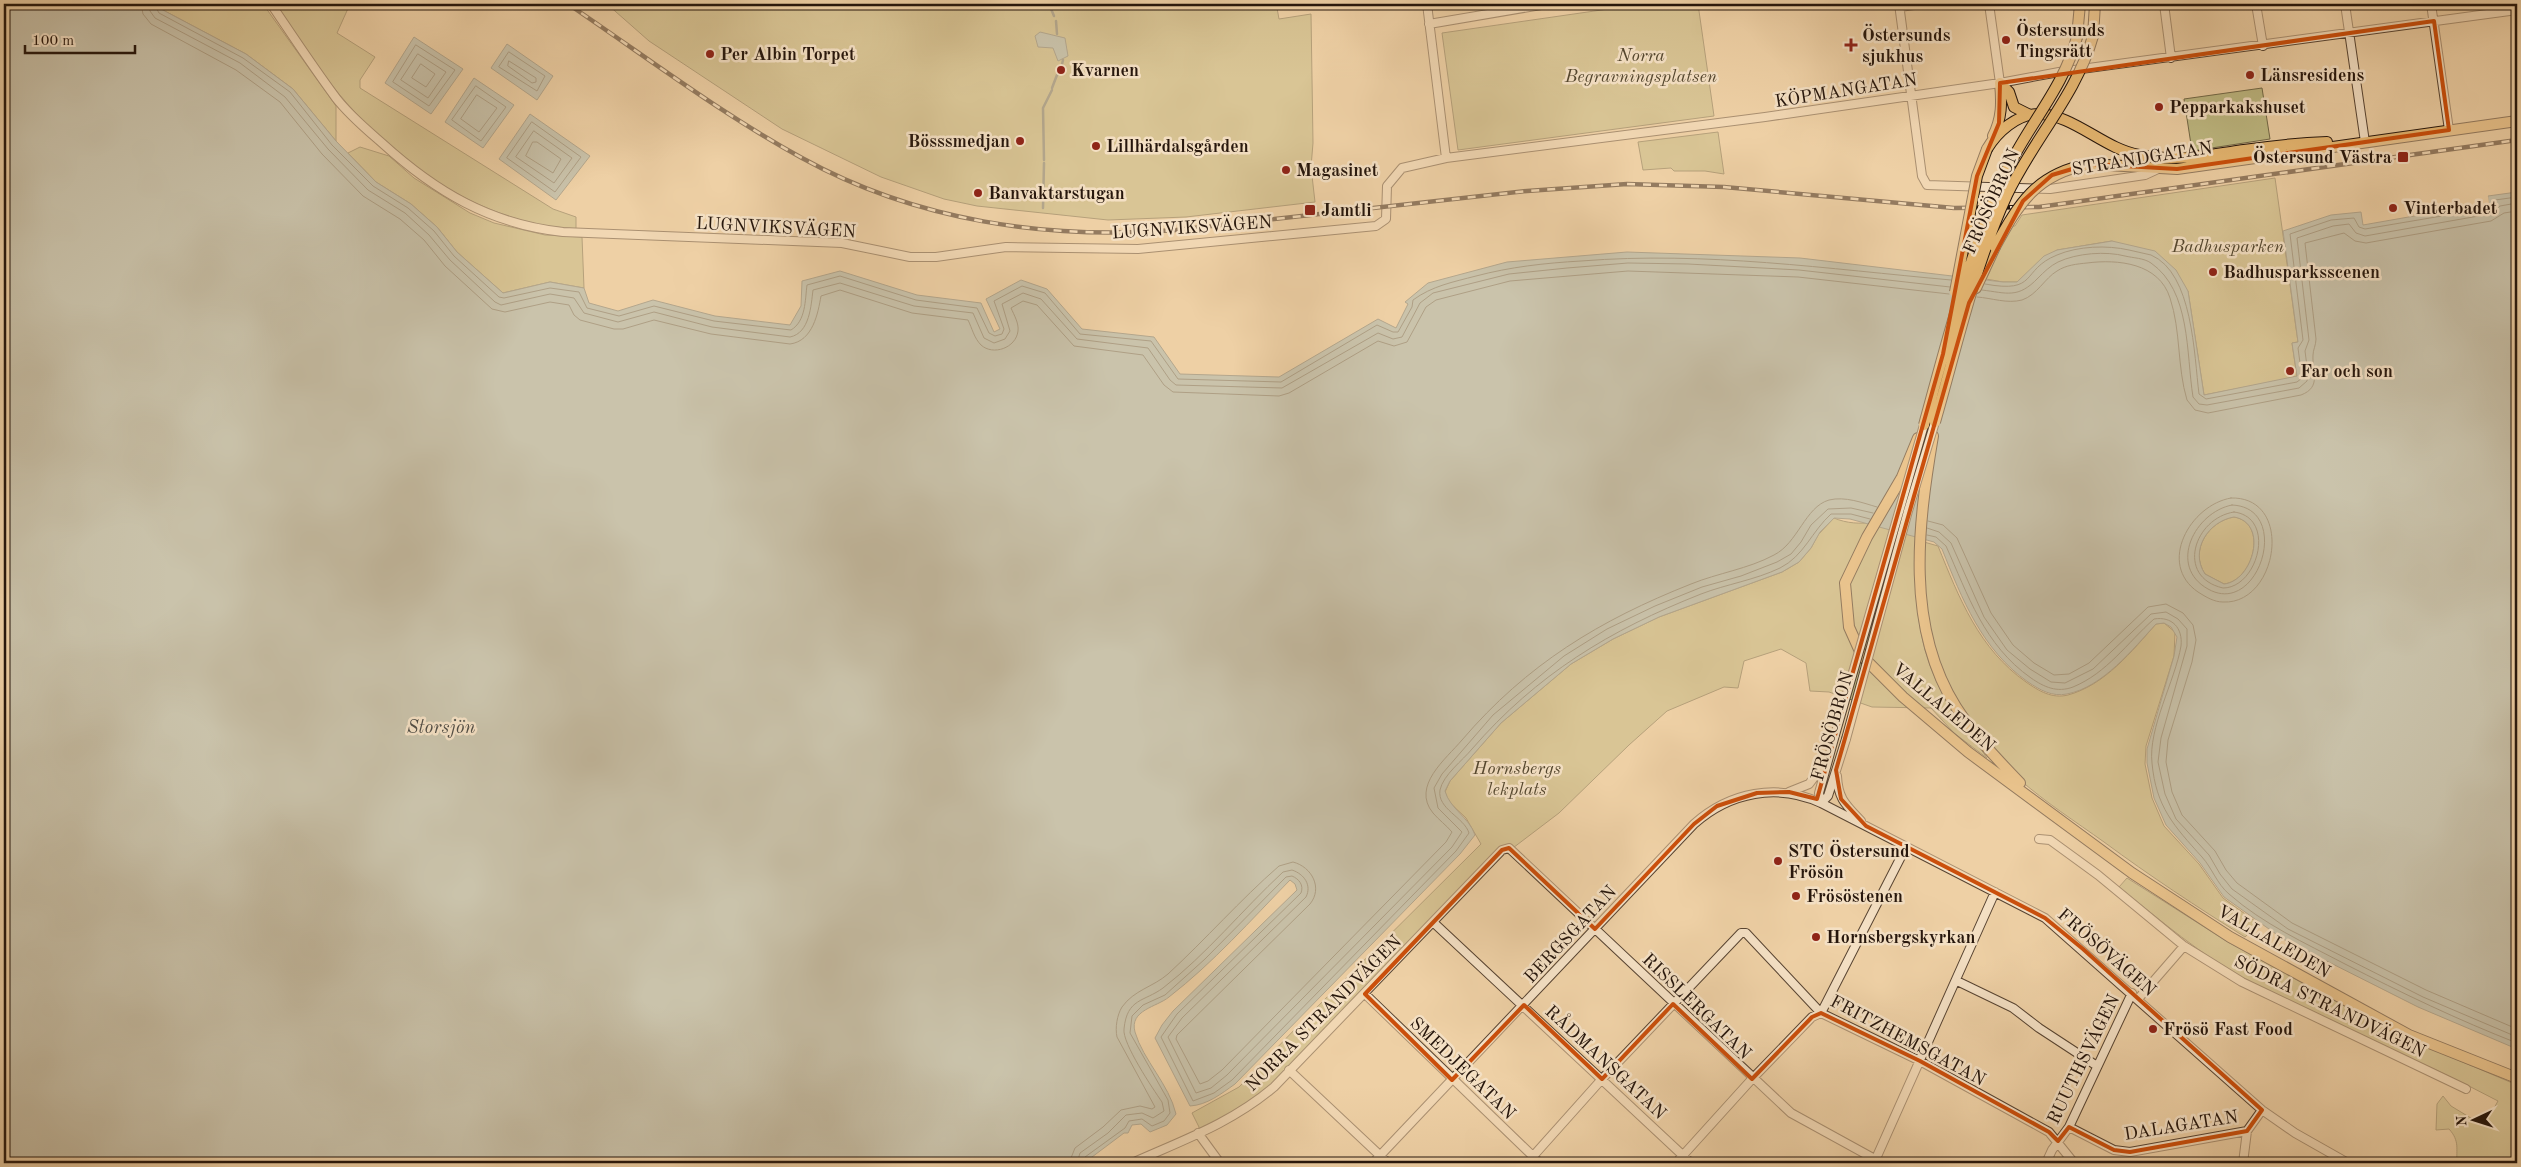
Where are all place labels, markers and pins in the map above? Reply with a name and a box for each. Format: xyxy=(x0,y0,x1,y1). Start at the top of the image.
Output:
place label: Östersunds Tingsrätt xyxy=(2016,18,2105,61)
place label: Östersunds sjukhus xyxy=(1862,23,1951,66)
marker: Östersunds Tingsrätt xyxy=(2000,34,2012,46)
marker: Östersunds sjukhus xyxy=(1844,38,1858,52)
place label: Per Albin Torpet xyxy=(720,46,856,64)
marker: Per Albin Torpet xyxy=(704,48,716,60)
place label: Kvarnen xyxy=(1071,62,1139,80)
marker: Kvarnen xyxy=(1055,64,1067,76)
place label: Länsresidens xyxy=(2260,67,2365,85)
marker: Länsresidens xyxy=(2244,69,2256,81)
place label: Pepparkakshuset xyxy=(2169,99,2306,117)
marker: Pepparkakshuset xyxy=(2153,101,2165,113)
place label: Bösssmedjan xyxy=(907,133,1010,151)
marker: Bösssmedjan xyxy=(1014,135,1026,147)
place label: Lillhärdalsgården xyxy=(1106,138,1249,156)
marker: Lillhärdalsgården xyxy=(1090,140,1102,152)
place label: Östersund Västra xyxy=(2253,145,2392,167)
marker: Östersund Västra xyxy=(2396,150,2410,164)
place label: Magasinet xyxy=(1296,162,1379,180)
marker: Magasinet xyxy=(1280,164,1292,176)
place label: Banvaktarstugan xyxy=(988,185,1125,203)
marker: Banvaktarstugan xyxy=(972,187,984,199)
place label: Vinterbadet xyxy=(2403,200,2498,218)
place label: Jamtli xyxy=(1321,202,1372,220)
marker: Vinterbadet xyxy=(2387,202,2399,214)
marker: Jamtli xyxy=(1303,203,1317,217)
place label: Badhusparksscenen xyxy=(2223,264,2380,282)
marker: Badhusparksscenen xyxy=(2207,266,2219,278)
place label: Far och son xyxy=(2300,363,2393,381)
marker: Far och son xyxy=(2284,365,2296,377)
place label: STC Östersund Frösön xyxy=(1788,839,1910,882)
marker: STC Östersund Frösön xyxy=(1772,855,1784,867)
place label: Frösöstenen xyxy=(1806,888,1903,906)
marker: Frösöstenen xyxy=(1790,890,1802,902)
place label: Hornsbergskyrkan xyxy=(1826,929,1976,947)
marker: Hornsbergskyrkan xyxy=(1810,931,1822,943)
place label: Frösö Fast Food xyxy=(2163,1021,2293,1039)
marker: Frösö Fast Food xyxy=(2147,1023,2159,1035)

